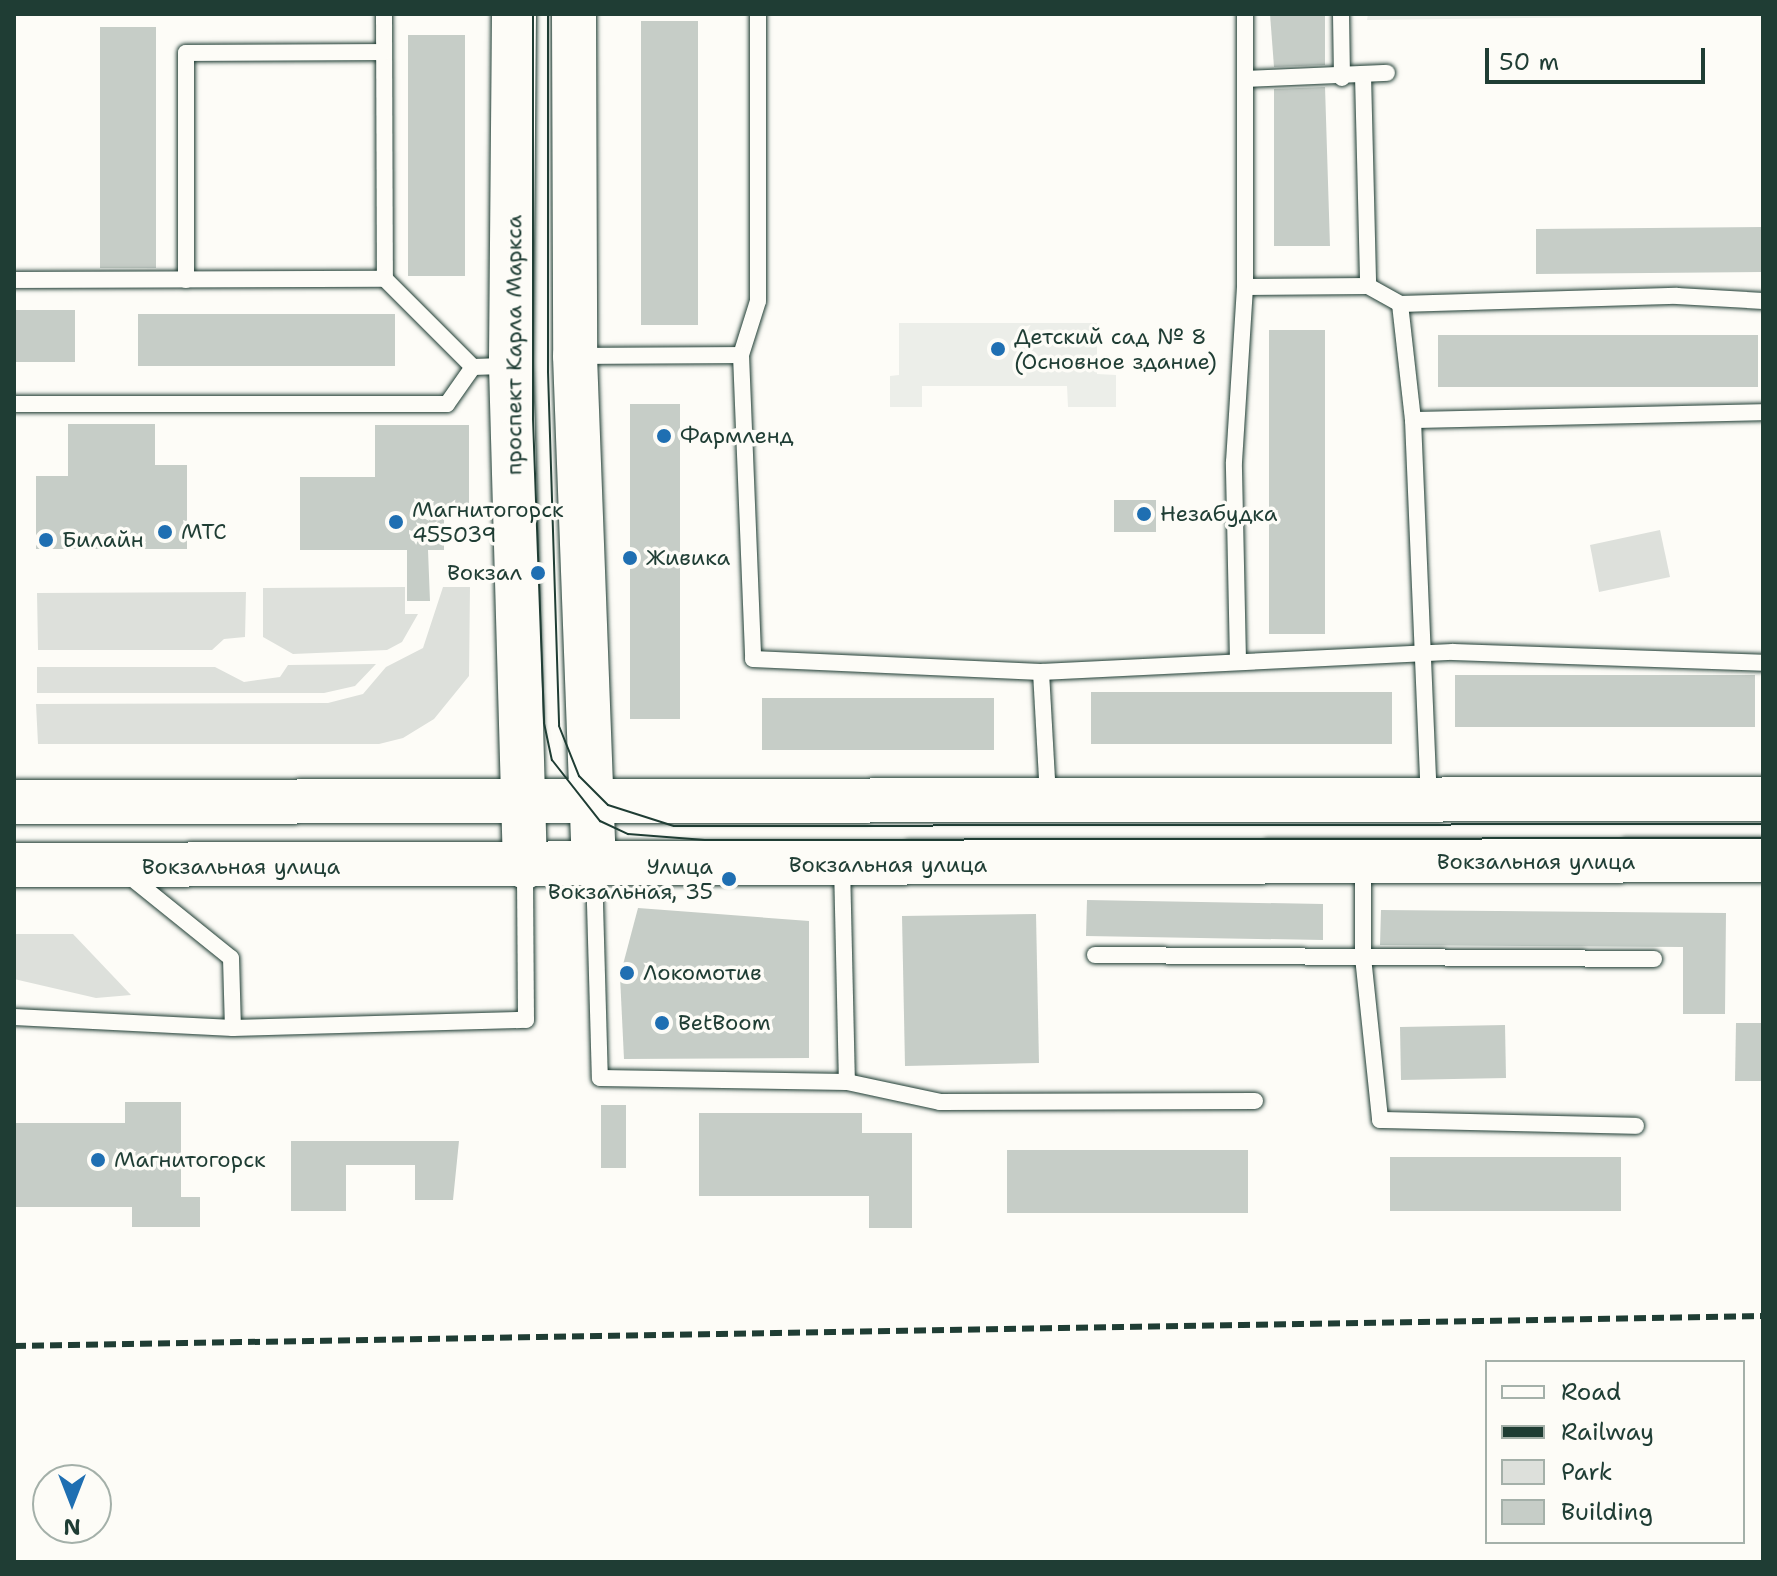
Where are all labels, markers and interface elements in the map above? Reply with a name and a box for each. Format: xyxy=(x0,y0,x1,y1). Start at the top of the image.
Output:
scale bar xyxy=(1489,32,1709,82)
text: 50 m xyxy=(1499,46,1559,78)
street label: проспект Карла Маркса xyxy=(501,215,527,475)
place label: Детский сад № 8 (Основное здание) xyxy=(1014,323,1217,374)
marker: Детский сад № 8 (Основное здание) xyxy=(989,340,1007,358)
place label: Фармленд xyxy=(680,423,794,449)
marker: Фармленд xyxy=(655,427,673,445)
place label: Магнитогорск 455039 xyxy=(412,496,564,548)
place label: Незабудка xyxy=(1160,501,1277,527)
marker: Незабудка xyxy=(1135,505,1153,523)
marker: Магнитогорск 455039 xyxy=(387,513,405,531)
place label: МТС xyxy=(181,519,227,545)
marker: МТС xyxy=(156,523,174,541)
place label: Билайн xyxy=(62,527,144,553)
marker: Билайн xyxy=(37,531,55,549)
place label: Живика xyxy=(646,545,730,571)
marker: Живика xyxy=(621,549,639,567)
place label: Вокзал xyxy=(447,560,522,586)
marker: Вокзал xyxy=(529,564,547,582)
street label: Вокзальная улица xyxy=(1437,849,1635,875)
street label: Вокзальная улица xyxy=(789,852,987,878)
place label: Улица Вокзальная, 35 xyxy=(548,853,713,904)
street label: Вокзальная улица xyxy=(142,854,340,880)
marker: Улица Вокзальная, 35 xyxy=(720,870,738,888)
place label: Локомотив xyxy=(643,960,762,986)
marker: Локомотив xyxy=(618,964,636,982)
place label: BetBoom xyxy=(678,1010,771,1036)
marker: BetBoom xyxy=(653,1014,671,1032)
place label: Магнитогорск xyxy=(114,1147,266,1173)
marker: Магнитогорск xyxy=(89,1151,107,1169)
legend xyxy=(1485,1360,1745,1544)
text: Road xyxy=(1561,1376,1621,1408)
text: Railway xyxy=(1561,1416,1654,1448)
text: Park xyxy=(1561,1456,1613,1488)
north arrow xyxy=(32,1464,112,1544)
text: Building xyxy=(1561,1496,1653,1528)
text: N xyxy=(63,1512,81,1541)

